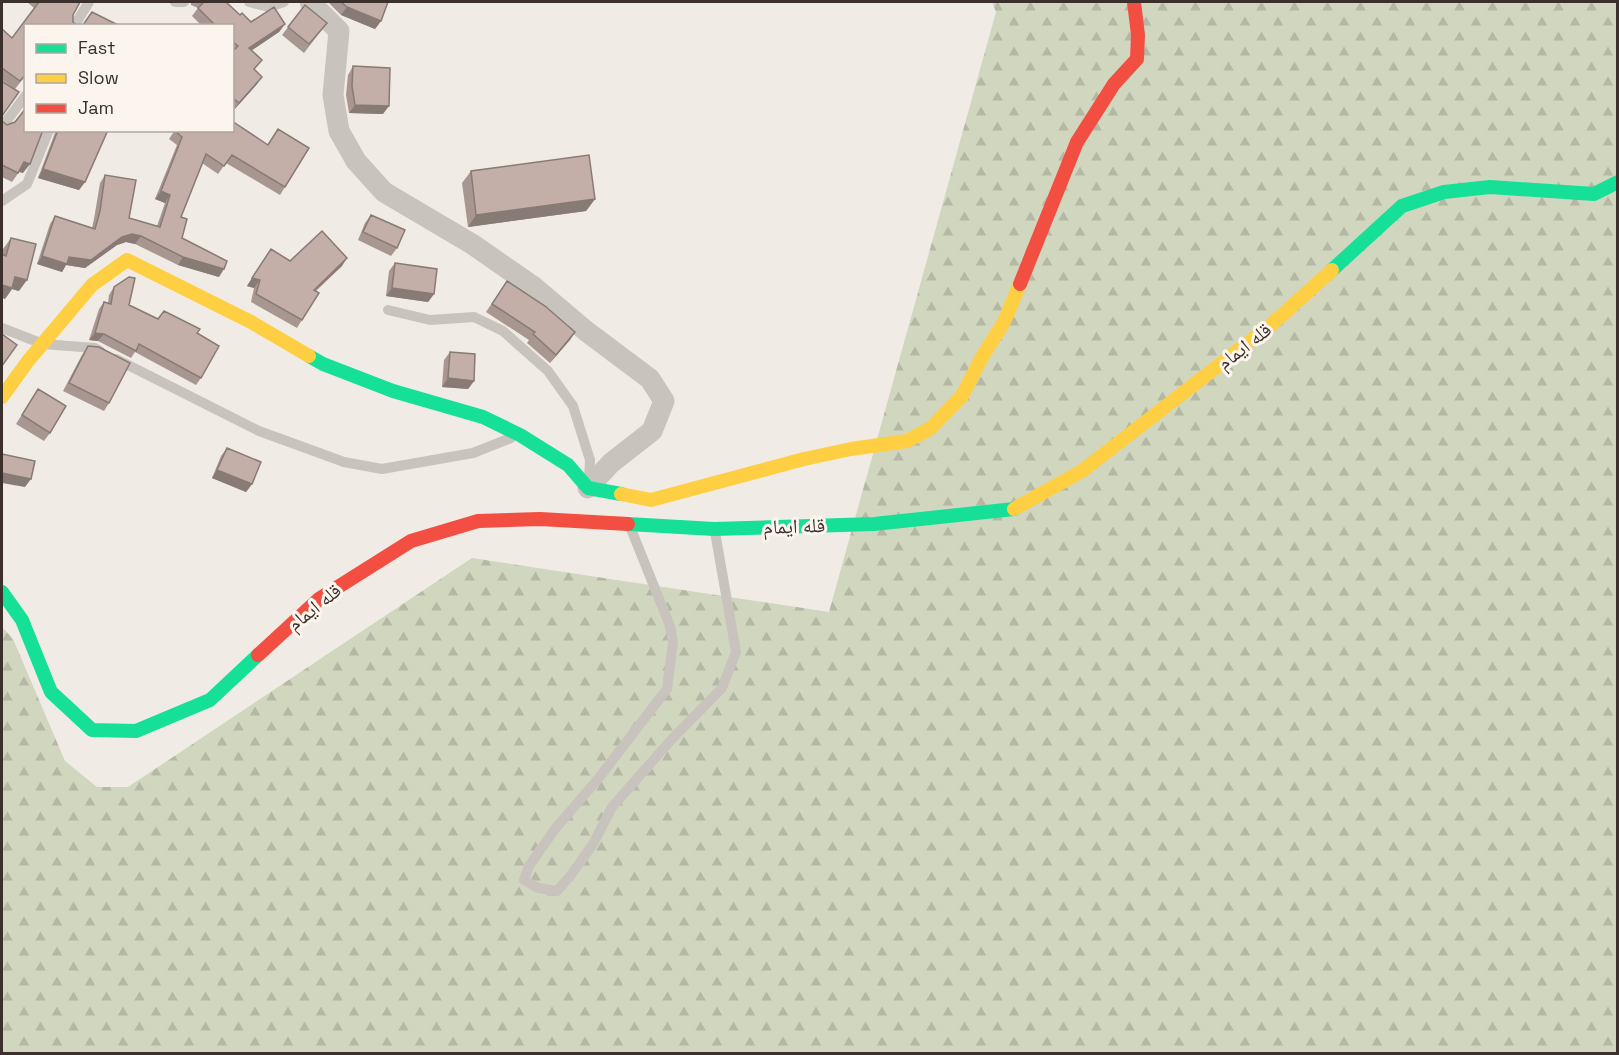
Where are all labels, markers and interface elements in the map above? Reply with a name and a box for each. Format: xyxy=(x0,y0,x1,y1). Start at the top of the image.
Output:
legend xyxy=(24,24,234,132)
text: Fast xyxy=(78,36,115,59)
text: Slow xyxy=(78,66,119,89)
text: Jam xyxy=(78,96,114,119)
street label: قله ایمام xyxy=(1211,317,1277,376)
street label: قله ایمام xyxy=(762,512,826,541)
street label: قله ایمام xyxy=(282,577,347,637)

